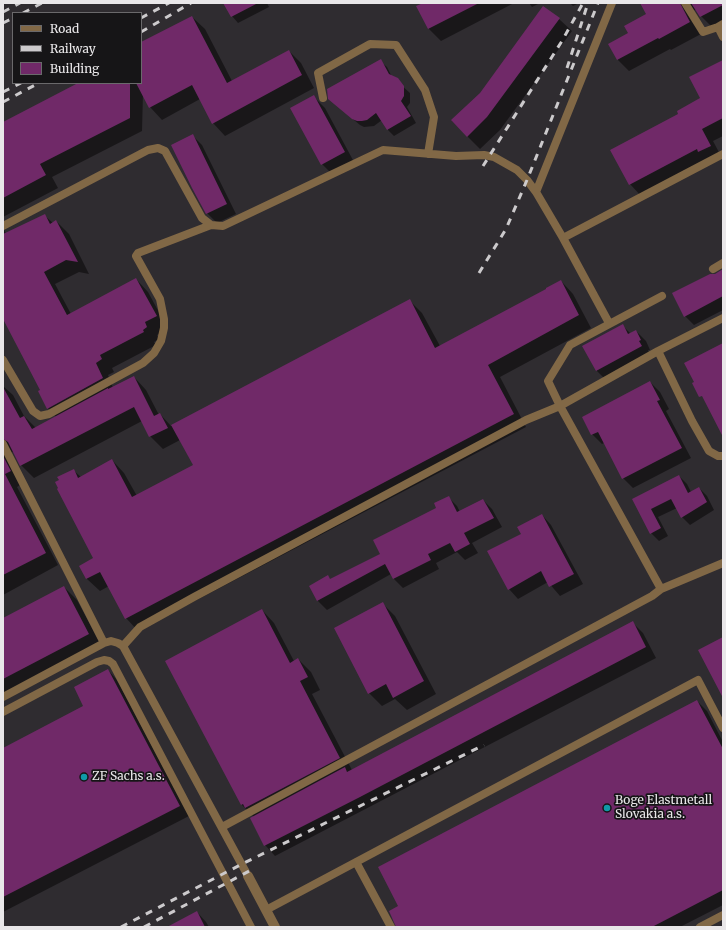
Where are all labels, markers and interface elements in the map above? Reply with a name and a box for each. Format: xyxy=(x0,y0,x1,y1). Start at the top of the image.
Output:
legend xyxy=(12,12,142,84)
text: Road xyxy=(50,21,79,36)
text: Railway xyxy=(50,41,96,56)
text: Building xyxy=(50,61,99,76)
place label: ZF Sachs a.s. xyxy=(92,770,165,784)
marker: ZF Sachs a.s. xyxy=(79,772,89,782)
place label: Boge Elastmetall Slovakia a.s. xyxy=(615,794,712,822)
marker: Boge Elastmetall Slovakia a.s. xyxy=(602,803,612,813)

